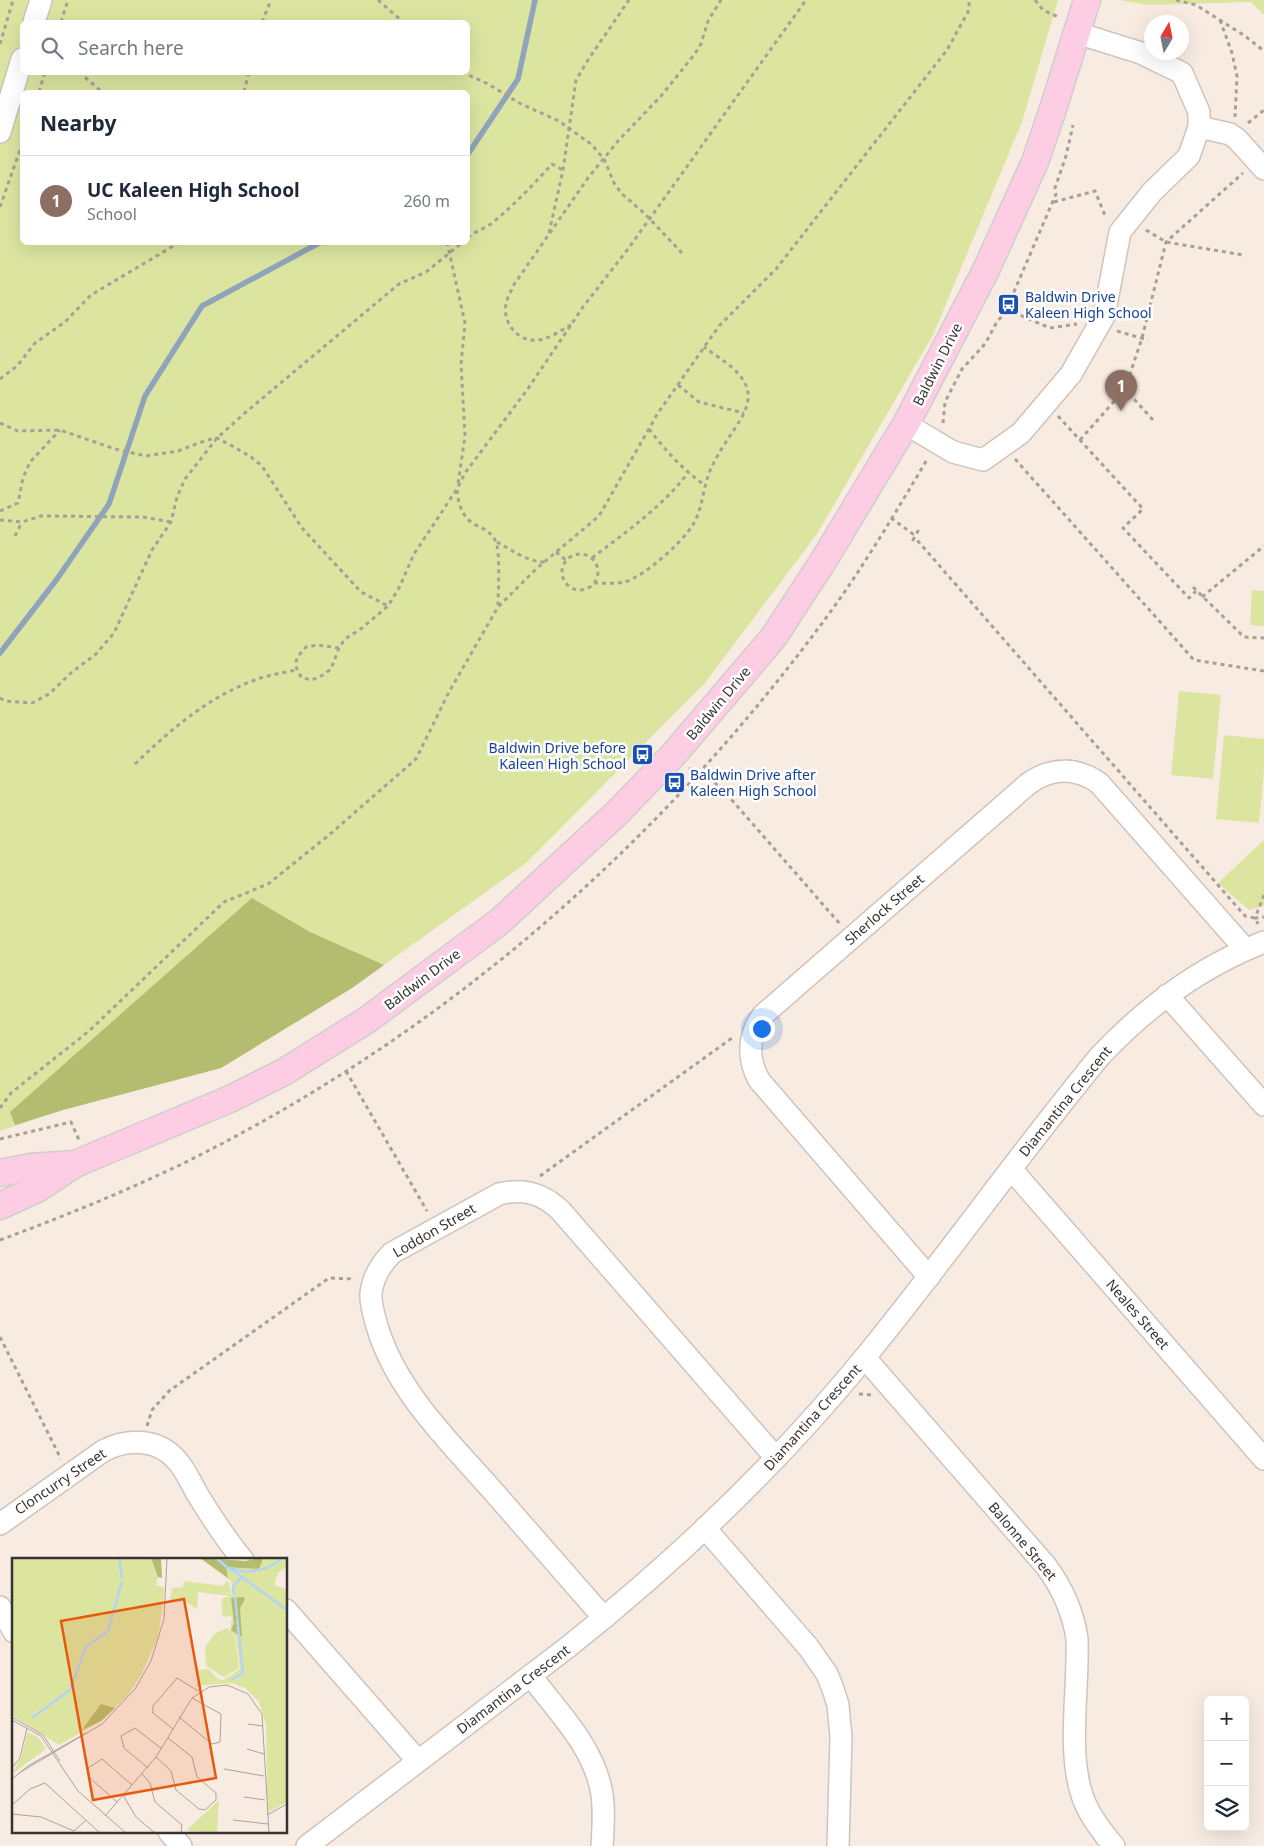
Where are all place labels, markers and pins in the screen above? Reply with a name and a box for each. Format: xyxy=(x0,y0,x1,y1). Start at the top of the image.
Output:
place label: Baldwin Drive Kaleen High School xyxy=(1025,287,1152,322)
bus stop icon: Baldwin Drive Kaleen High School xyxy=(997,292,1021,316)
pin: 1 xyxy=(1105,370,1137,411)
place label: Baldwin Drive before Kaleen High School xyxy=(488,738,626,773)
bus stop icon: Baldwin Drive before Kaleen High School xyxy=(630,743,654,767)
place label: Baldwin Drive after Kaleen High School xyxy=(690,765,817,800)
bus stop icon: Baldwin Drive after Kaleen High School xyxy=(662,770,686,794)

